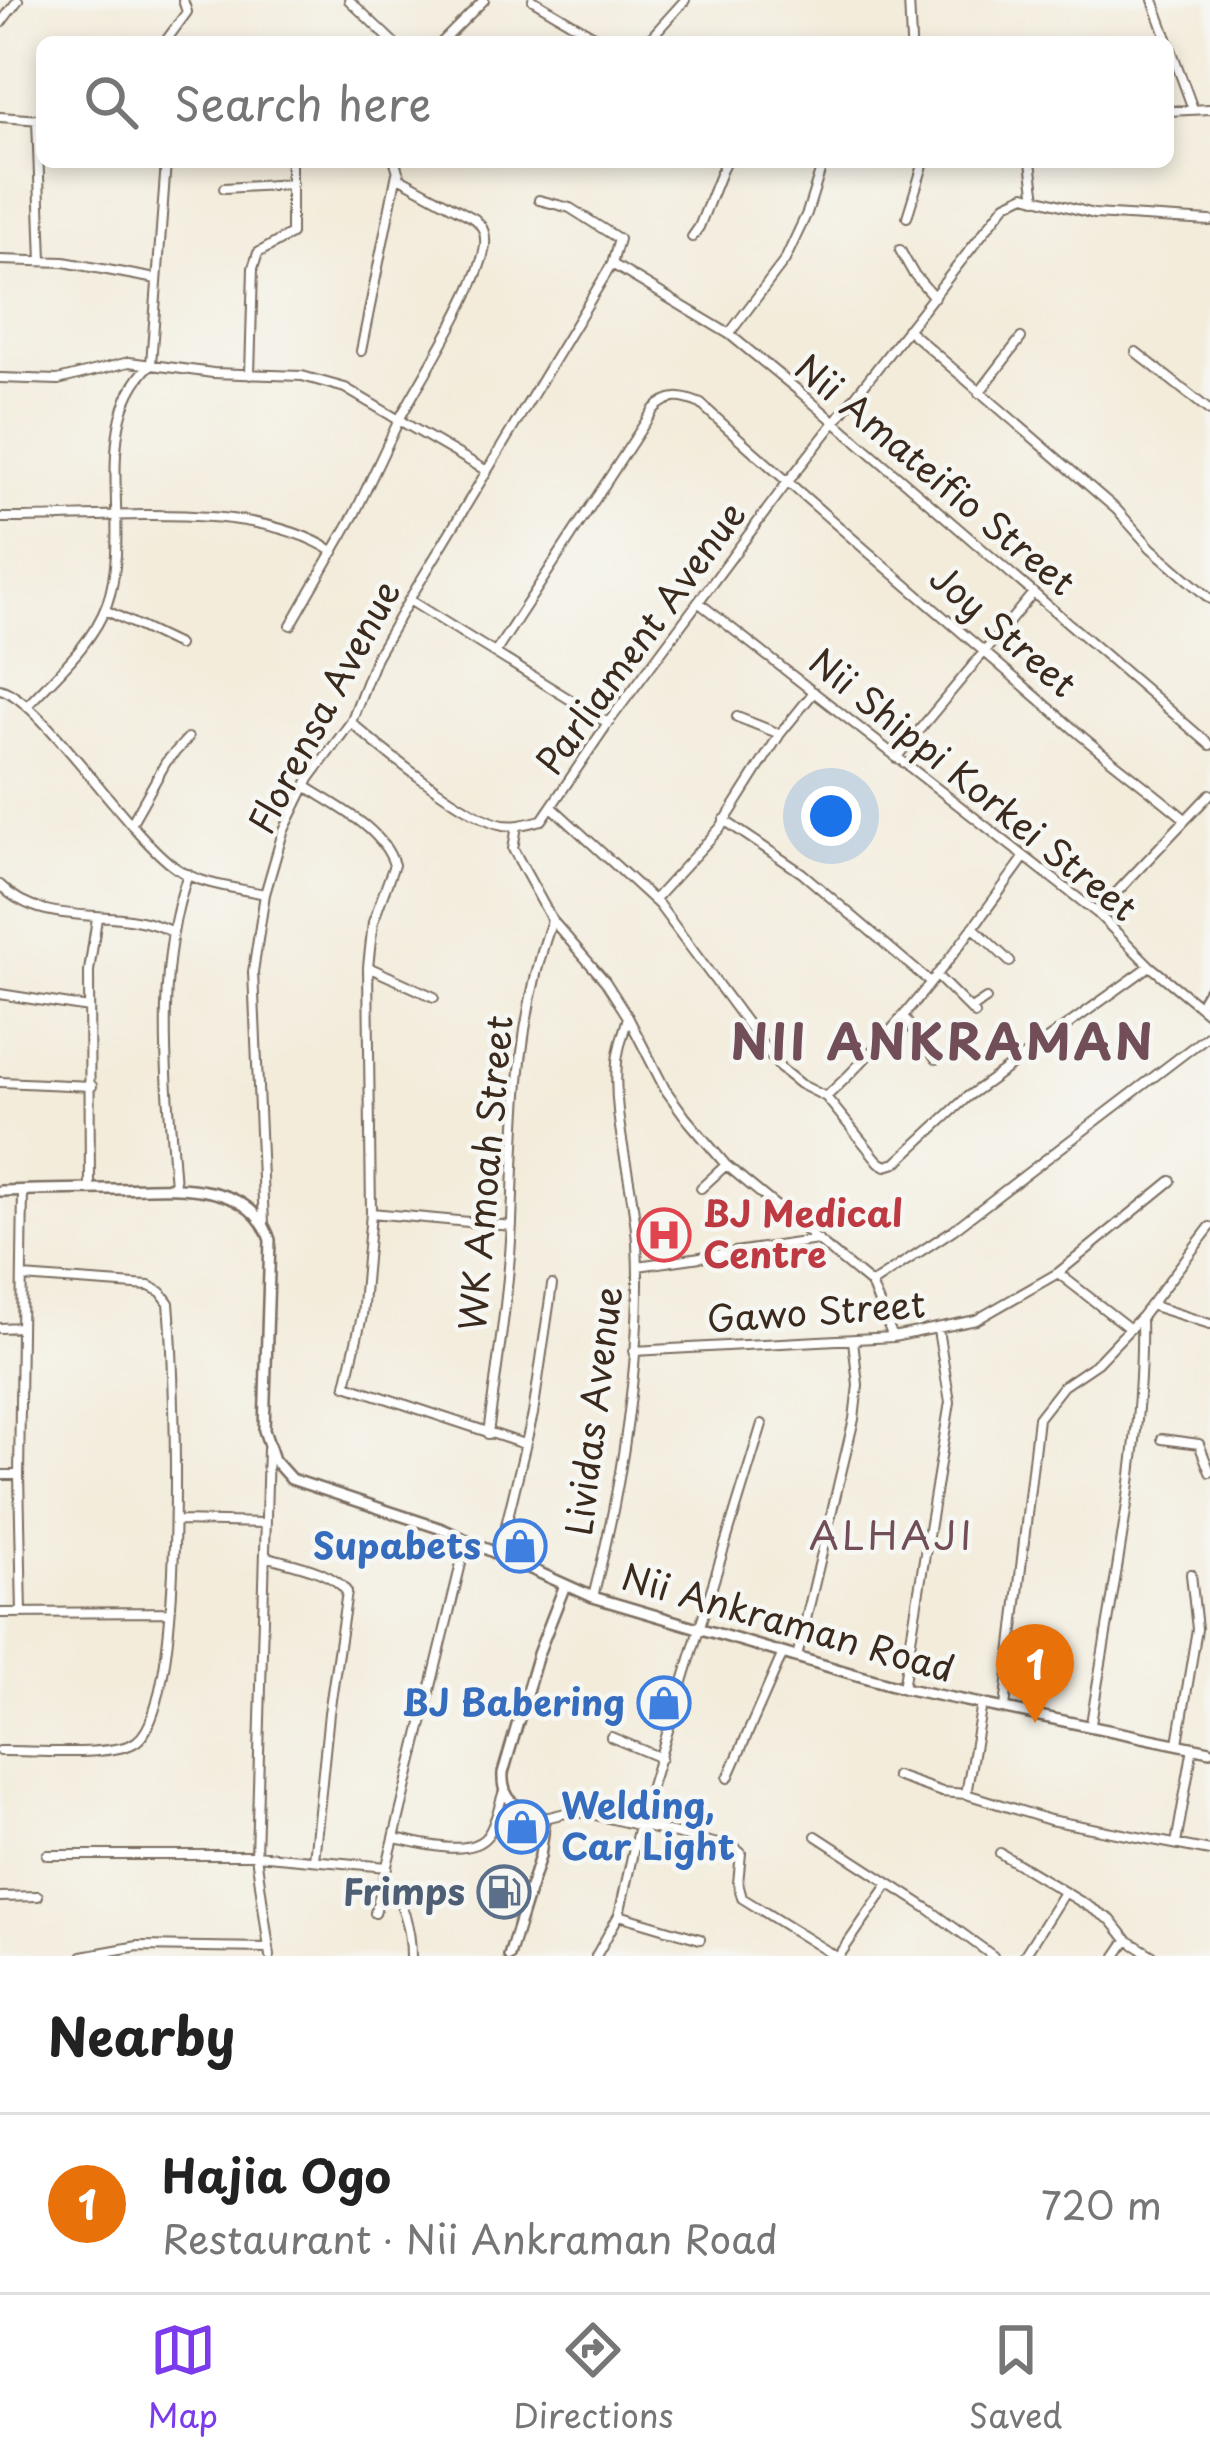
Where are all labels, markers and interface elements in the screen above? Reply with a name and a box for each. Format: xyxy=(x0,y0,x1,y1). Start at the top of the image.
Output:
search box xyxy=(36,36,1174,168)
text: Search here xyxy=(174,68,431,136)
icon: search xyxy=(78,69,144,135)
street label: Nii Amateifio Street xyxy=(784,340,1088,607)
street label: Parliament Avenue xyxy=(522,489,757,784)
street label: Joy Street xyxy=(919,550,1090,709)
street label: Florensa Avenue xyxy=(233,570,412,842)
street label: Nii Shippi Korkei Street xyxy=(799,634,1150,933)
your location xyxy=(801,786,861,846)
district label: NII ANKRAMAN xyxy=(730,1004,1156,1076)
street label: WK Amoah Street xyxy=(443,1013,525,1333)
place label: BJ Medical Centre xyxy=(703,1185,903,1280)
hospital icon: BJ Medical Centre xyxy=(636,1207,692,1263)
street label: Gawo Street xyxy=(705,1275,927,1345)
street label: Lividas Avenue xyxy=(550,1283,634,1538)
district label: ALHAJI xyxy=(809,1504,975,1563)
place label: Supabets xyxy=(313,1517,481,1571)
shop icon: Supabets xyxy=(492,1518,548,1574)
street label: Nii Ankraman Road xyxy=(616,1548,961,1694)
pin: 1 xyxy=(996,1624,1074,1723)
place label: BJ Babering xyxy=(402,1674,625,1728)
shop icon: BJ Babering xyxy=(636,1675,692,1731)
place label: Welding, Car Light xyxy=(561,1777,735,1872)
shop icon: Welding, Car Light xyxy=(494,1799,550,1855)
place label: Frimps xyxy=(343,1863,465,1917)
fuel station icon: Frimps xyxy=(476,1864,532,1920)
text: Nearby xyxy=(48,1996,235,2073)
text: Hajia Ogo xyxy=(162,2140,391,2208)
text: 1 xyxy=(78,2174,96,2233)
text: 720 m xyxy=(1041,2174,1162,2233)
text: Restaurant · Nii Ankraman Road xyxy=(162,2208,778,2267)
tab: Map xyxy=(148,2317,218,2439)
tab: Directions xyxy=(513,2317,674,2439)
tab: Saved xyxy=(969,2317,1062,2439)

